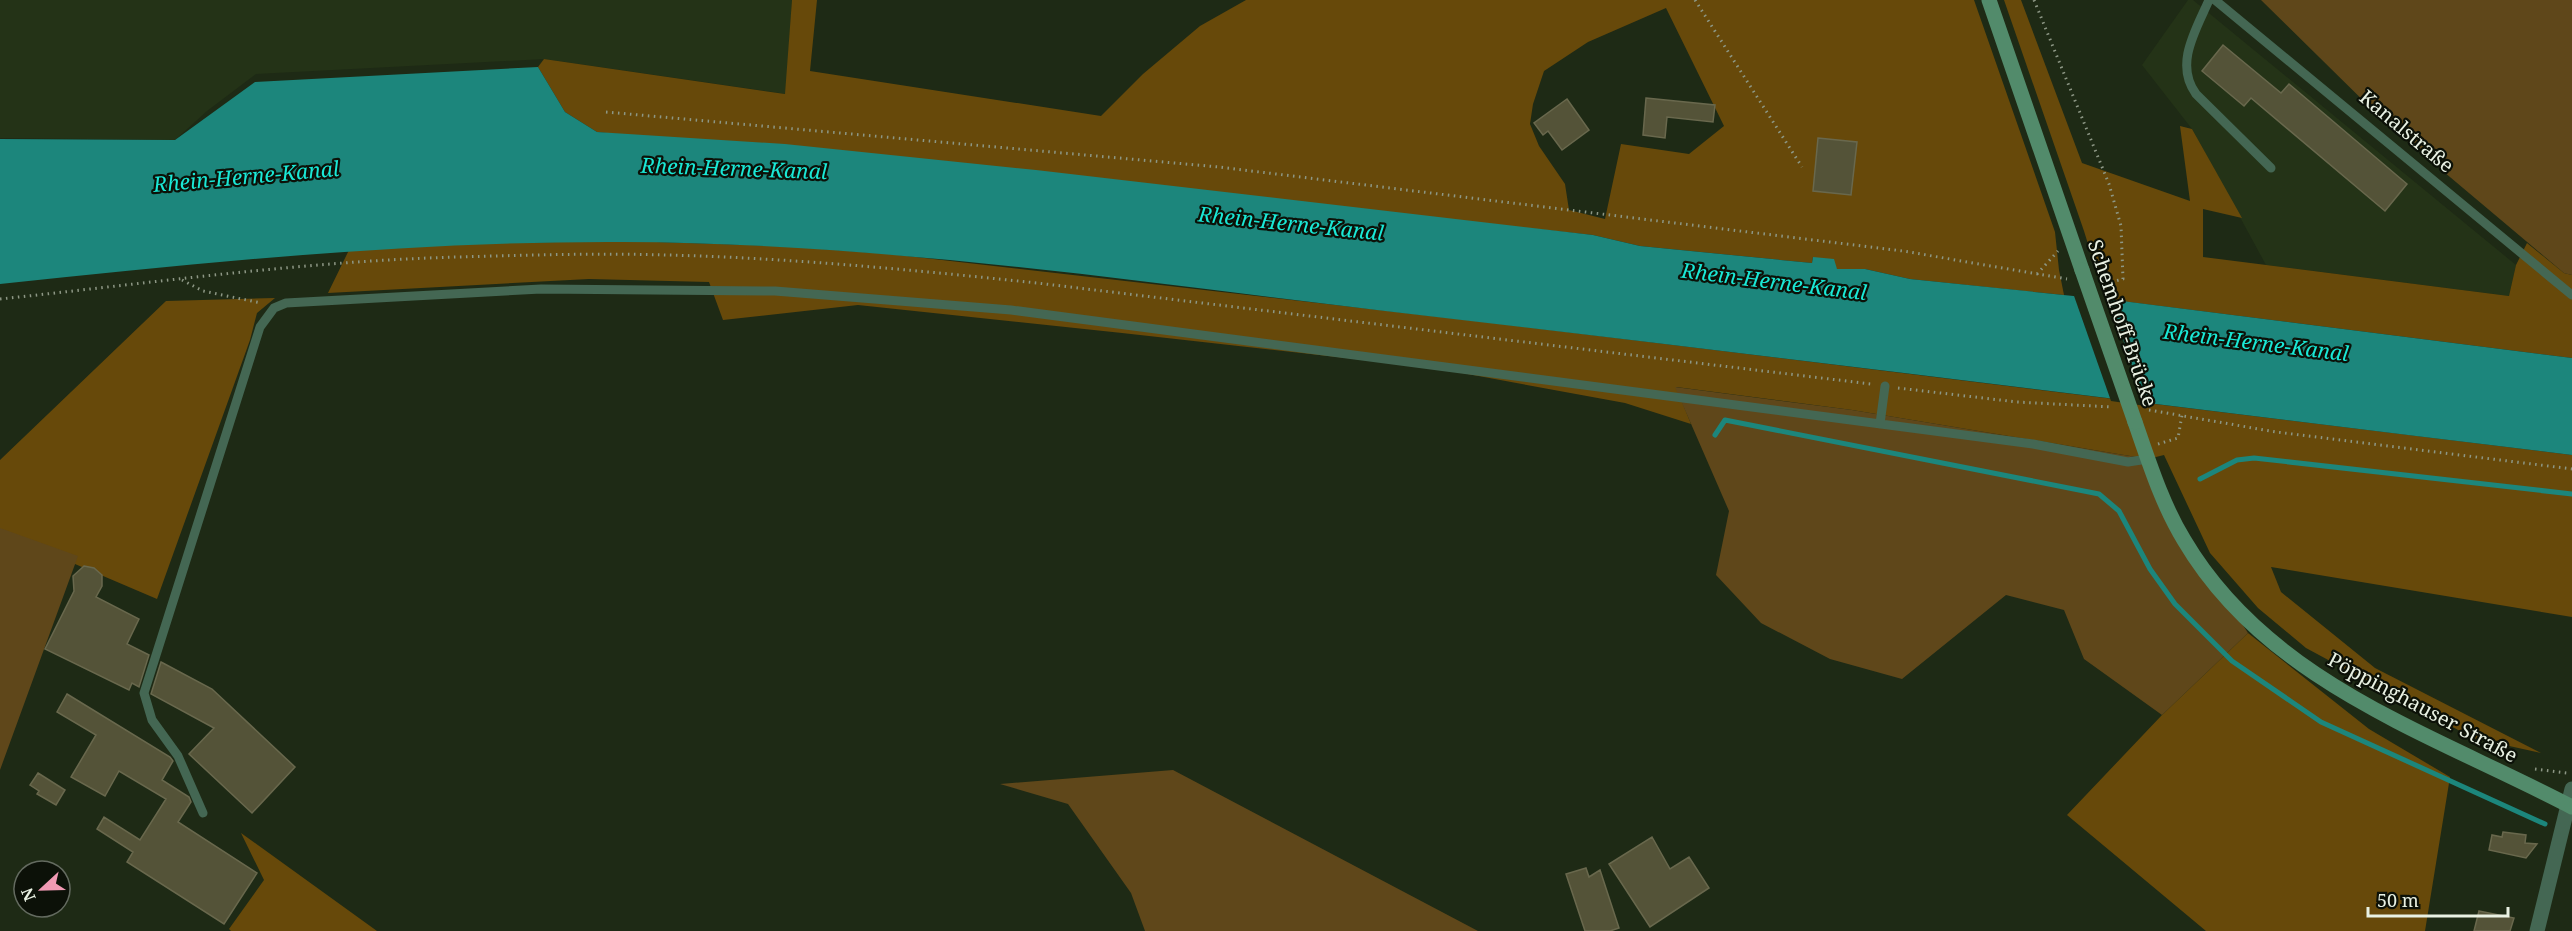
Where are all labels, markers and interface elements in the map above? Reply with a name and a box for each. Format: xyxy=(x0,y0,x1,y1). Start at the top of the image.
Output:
street label: Kanalstraße xyxy=(2354,84,2460,178)
water label: Rhein-Herne-Kanal xyxy=(639,151,828,185)
water label: Rhein-Herne-Kanal xyxy=(151,154,341,198)
water label: Rhein-Herne-Kanal xyxy=(1196,199,1386,247)
street label: Schemhoff-Brücke xyxy=(2082,236,2164,410)
water label: Rhein-Herne-Kanal xyxy=(1679,256,1869,306)
water label: Rhein-Herne-Kanal xyxy=(2161,317,2351,367)
street label: Pöppinghauser Straße xyxy=(2323,646,2523,768)
north arrow xyxy=(12,859,72,919)
scale bar xyxy=(2368,880,2508,918)
text: N xyxy=(15,884,41,905)
text: 50 m xyxy=(2377,888,2419,912)

